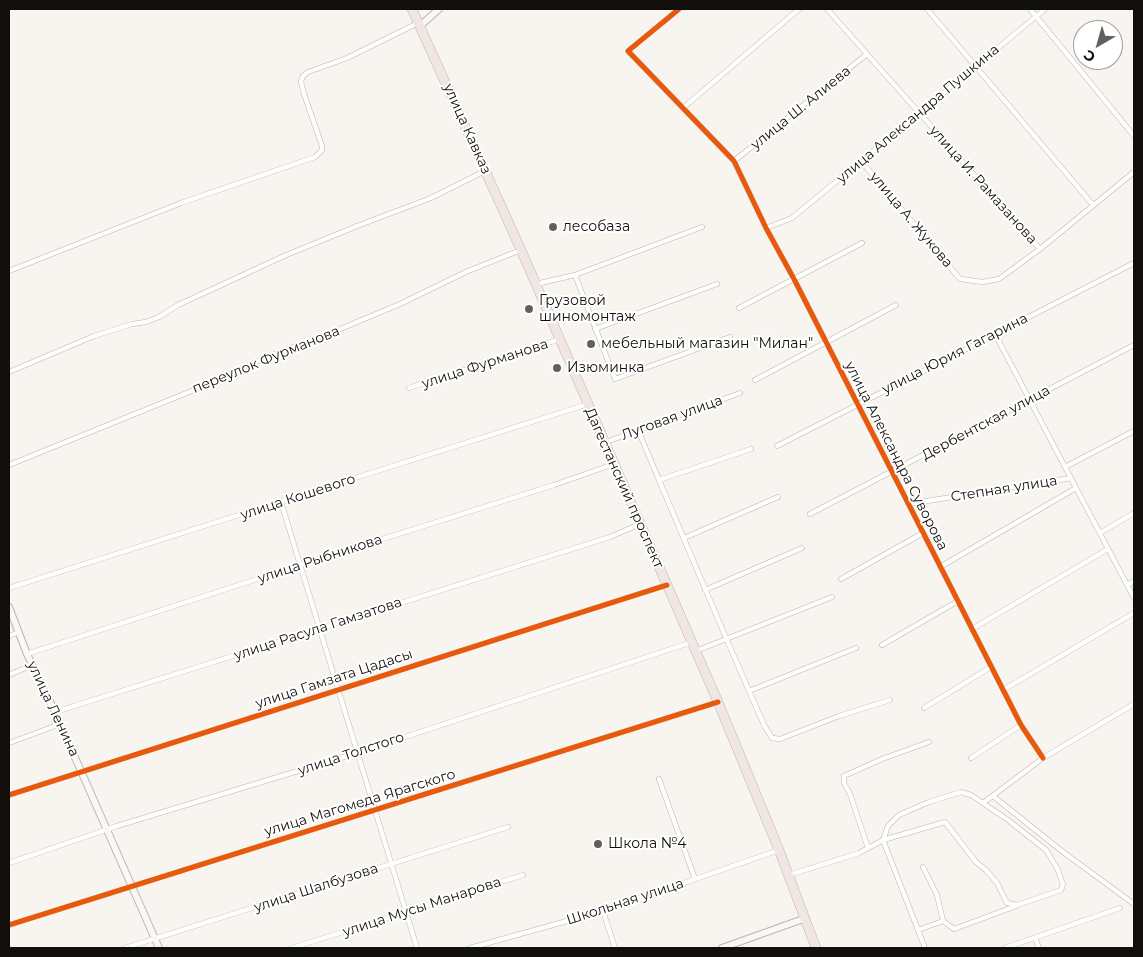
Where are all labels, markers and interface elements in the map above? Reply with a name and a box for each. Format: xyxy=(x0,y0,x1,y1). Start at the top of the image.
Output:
north arrow xyxy=(1073,20,1123,70)
street label: улица Александра Пушкина xyxy=(833,41,1003,187)
text: С xyxy=(1080,46,1099,66)
street label: улица Ш. Алиева xyxy=(748,63,854,153)
street label: улица Кавказ xyxy=(440,81,494,177)
street label: улица И. Рамазанова xyxy=(925,122,1041,248)
street label: улица А. Жукова xyxy=(866,169,956,271)
place label: лесобаза xyxy=(563,219,630,235)
marker: лесобаза xyxy=(547,221,559,233)
place label: Грузовой шиномонтаж xyxy=(539,293,636,326)
marker: Грузовой шиномонтаж xyxy=(523,303,535,315)
street label: улица Юрия Гагарина xyxy=(879,310,1031,398)
street label: переулок Фурманова xyxy=(190,323,342,397)
street label: улица Фурманова xyxy=(420,336,550,392)
place label: мебельный магазин "Милан" xyxy=(601,336,813,352)
marker: мебельный магазин "Милан" xyxy=(585,338,597,350)
street label: улица Александра Суворова xyxy=(841,359,951,553)
place label: Изюминка xyxy=(567,360,644,376)
marker: Изюминка xyxy=(551,362,563,374)
street label: Дербентская улица xyxy=(919,382,1053,464)
street label: Луговая улица xyxy=(619,392,725,444)
street label: Дагестанский проспект xyxy=(581,405,667,571)
street label: улица Кошевого xyxy=(238,470,358,524)
street label: Степная улица xyxy=(950,472,1058,506)
street label: улица Рыбникова xyxy=(256,531,384,587)
street label: улица Расула Гамзатова xyxy=(232,594,404,664)
street label: улица Гамзата Цадасы xyxy=(253,646,415,712)
street label: улица Ленина xyxy=(23,658,83,760)
street label: улица Толстого xyxy=(296,729,406,779)
street label: улица Магомеда Ярагского xyxy=(262,766,458,840)
place label: Школа №4 xyxy=(608,836,687,852)
marker: Школа №4 xyxy=(592,838,604,850)
street label: улица Шалбузова xyxy=(252,860,380,916)
street label: улица Мусы Манарова xyxy=(341,873,503,941)
street label: Школьная улица xyxy=(564,875,686,929)

